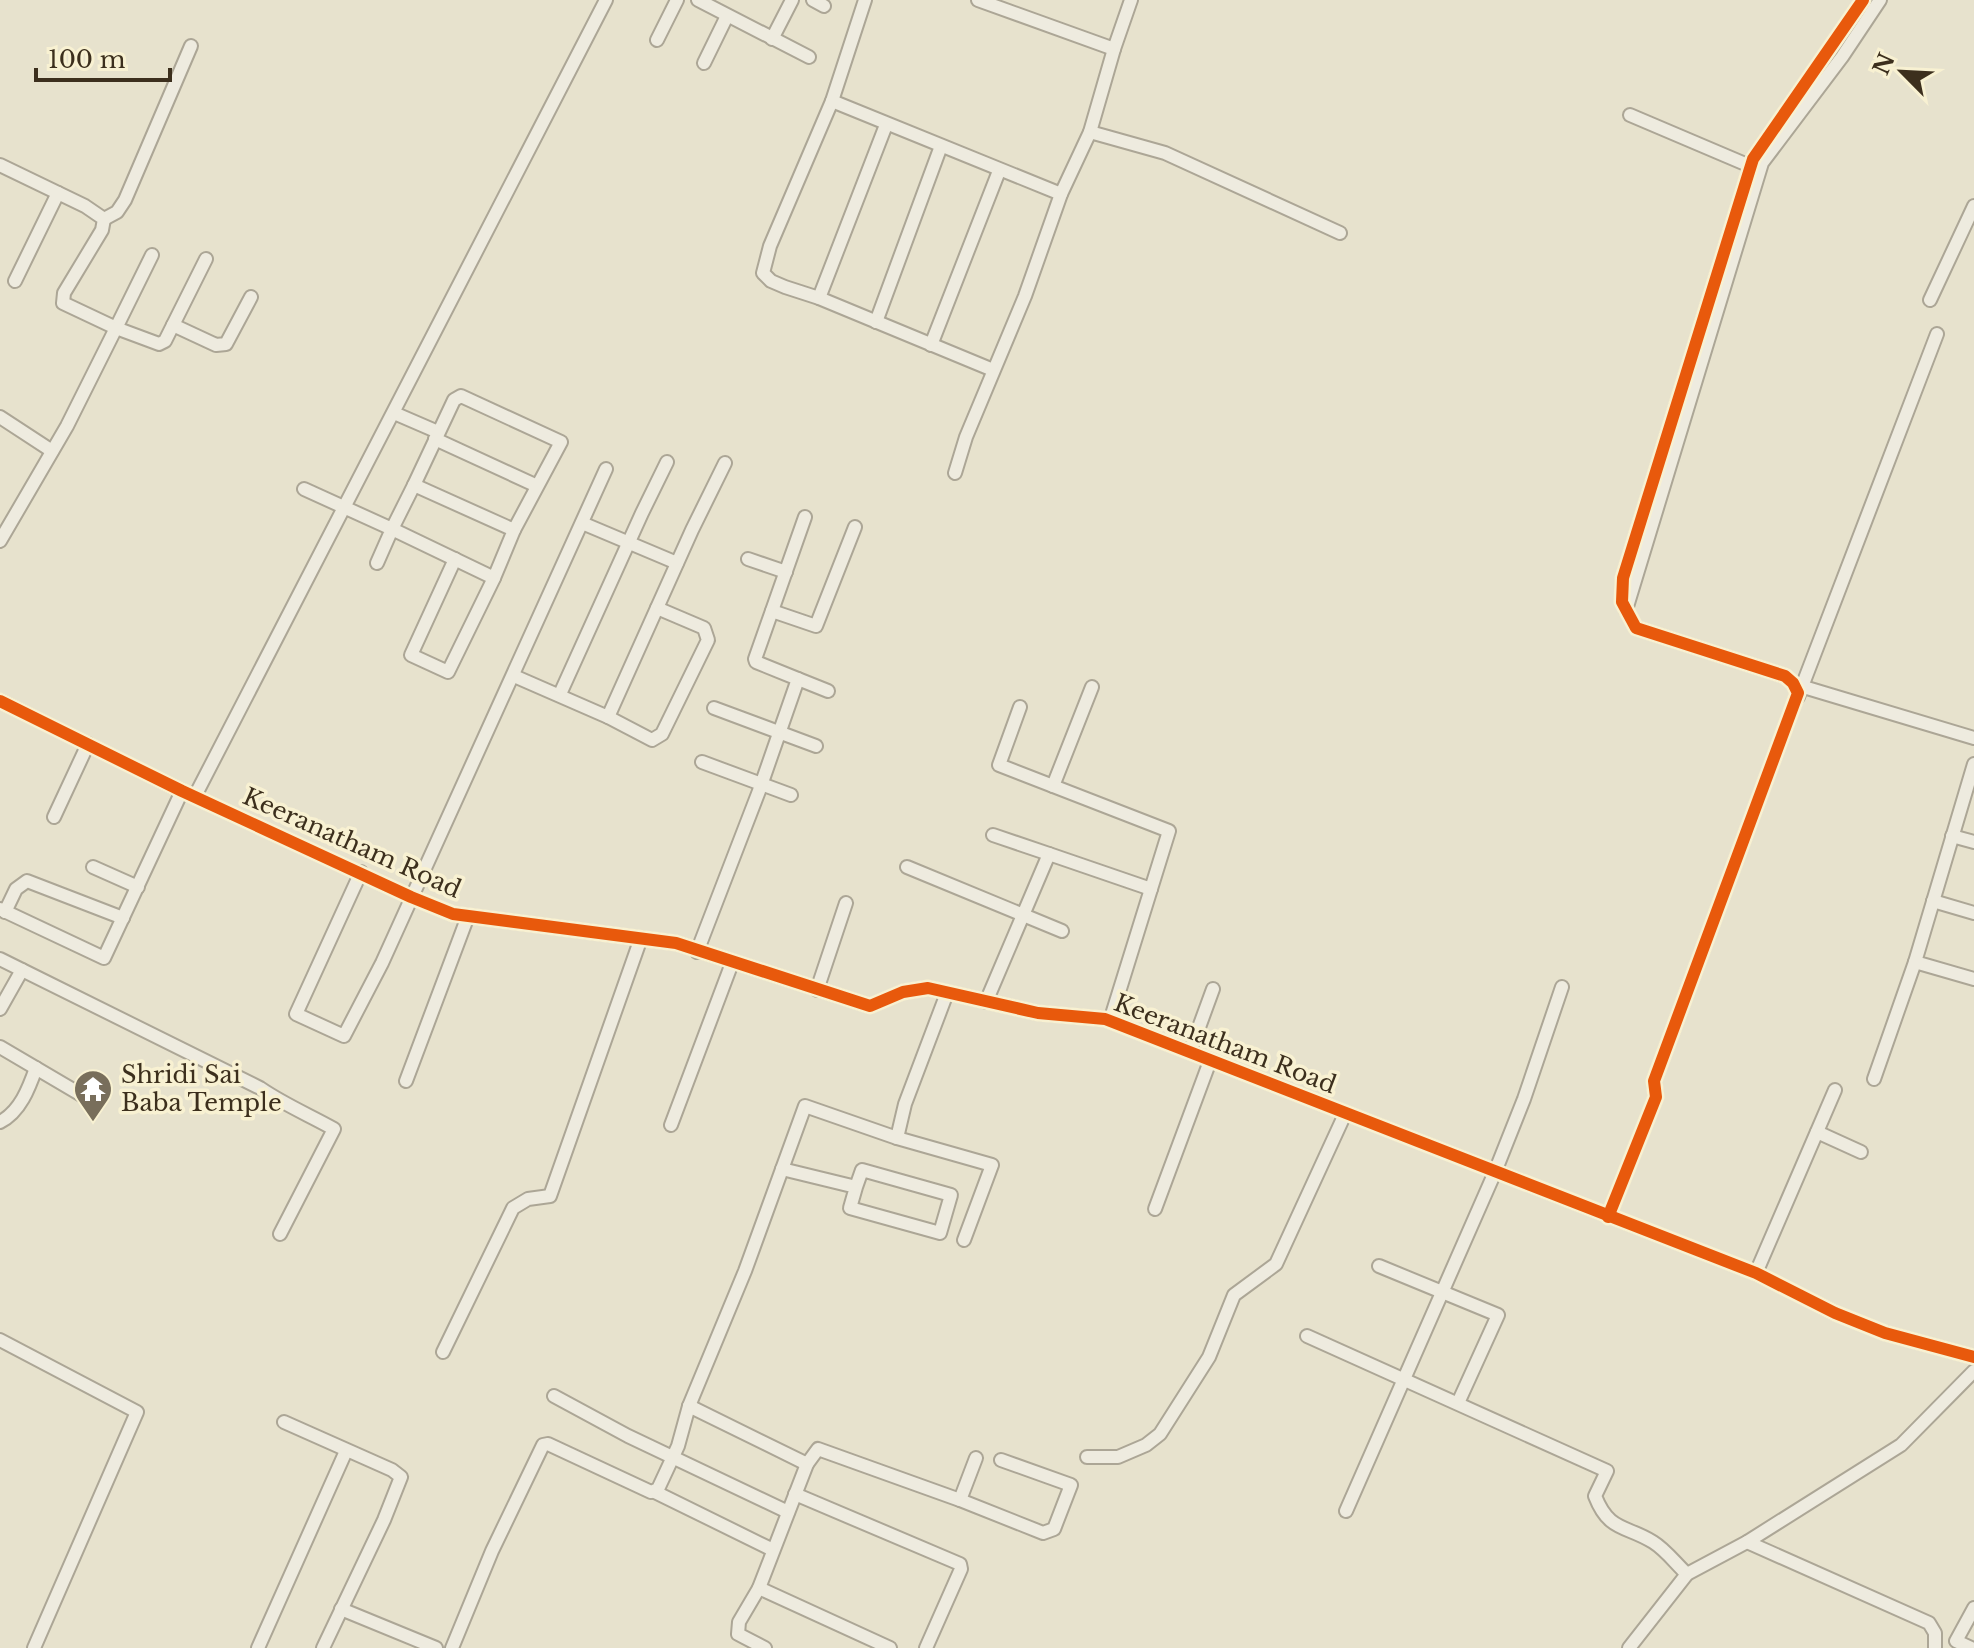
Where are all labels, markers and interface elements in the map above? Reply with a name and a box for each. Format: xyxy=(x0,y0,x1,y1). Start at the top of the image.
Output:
scale bar xyxy=(36,32,170,82)
north arrow xyxy=(1862,32,1942,112)
text: 100 m xyxy=(48,45,126,74)
text: N xyxy=(1868,49,1901,79)
street label: Keeranatham Road xyxy=(239,781,466,904)
street label: Keeranatham Road xyxy=(1110,988,1340,1099)
place label: Shridi Sai Baba Temple xyxy=(121,1060,282,1117)
temple icon: Shridi Sai Baba Temple xyxy=(72,1068,114,1123)

